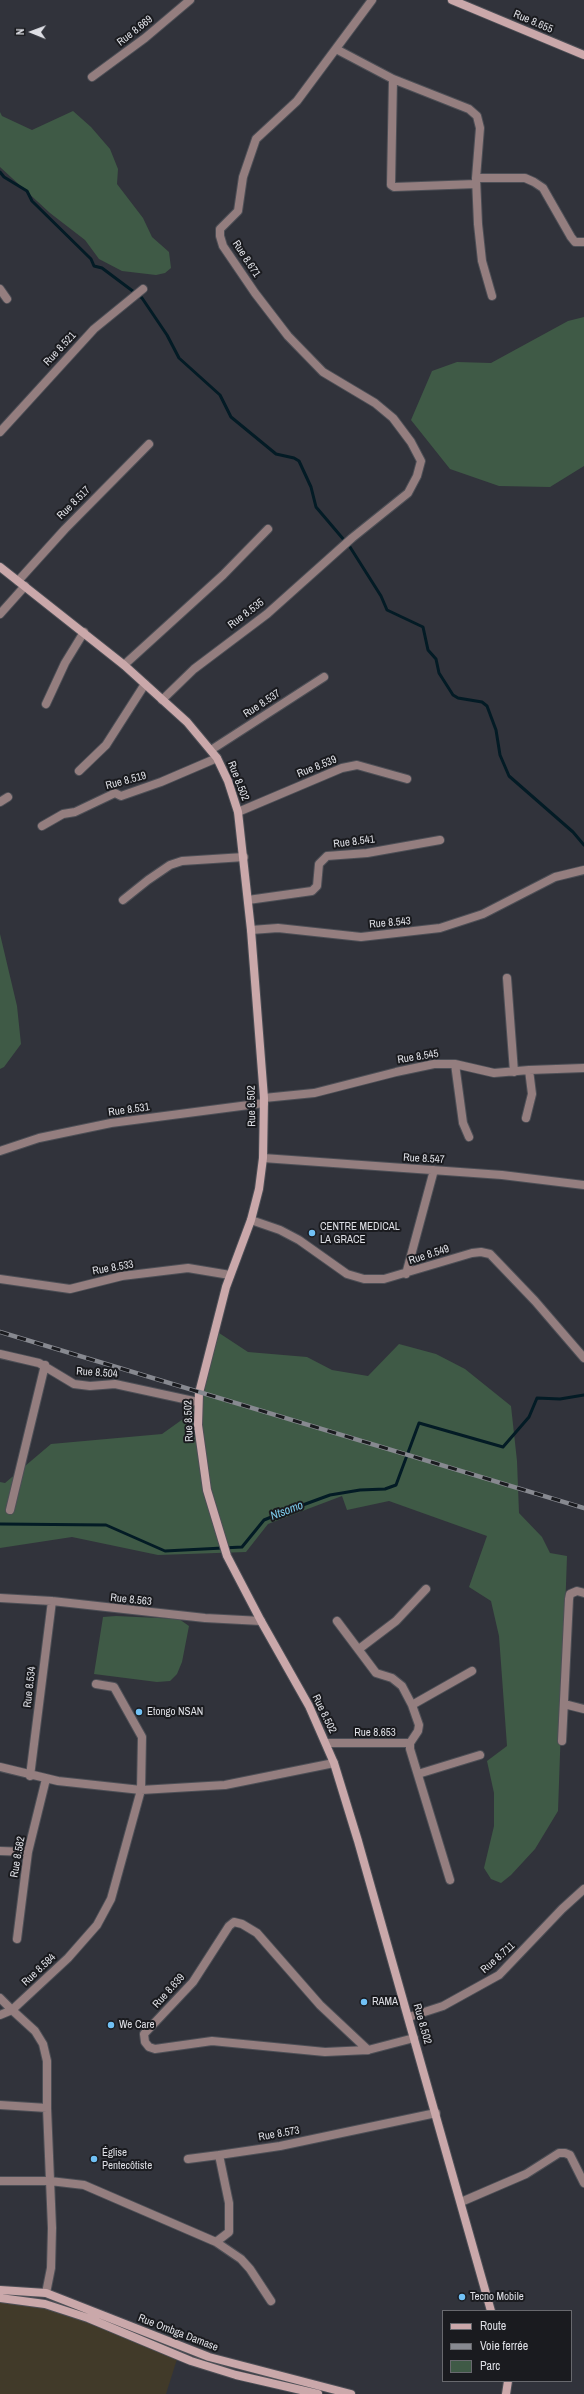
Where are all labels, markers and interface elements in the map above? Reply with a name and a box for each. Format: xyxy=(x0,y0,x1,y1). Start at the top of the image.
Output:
street label: Rue 8.655 xyxy=(511,8,555,36)
north arrow xyxy=(12,12,52,52)
street label: Rue 8.669 xyxy=(115,13,155,49)
text: N xyxy=(13,28,27,35)
street label: Rue 8.671 xyxy=(229,238,263,280)
street label: Rue 8.521 xyxy=(41,329,79,369)
street label: Rue 8.517 xyxy=(55,484,93,522)
street label: Rue 8.535 xyxy=(225,596,267,632)
street label: Rue 8.537 xyxy=(241,687,283,721)
street label: Rue 8.539 xyxy=(295,753,339,781)
street label: Rue 8.502 xyxy=(224,759,252,803)
street label: Rue 8.519 xyxy=(104,769,148,793)
street label: Rue 8.541 xyxy=(333,833,375,851)
street label: Rue 8.543 xyxy=(369,915,411,931)
street label: Rue 8.545 xyxy=(396,1047,440,1067)
street label: Rue 8.502 xyxy=(245,1085,259,1127)
street label: Rue 8.531 xyxy=(107,1101,151,1119)
street label: Rue 8.547 xyxy=(403,1151,445,1167)
place label: CENTRE MEDICAL LA GRACE xyxy=(320,1220,400,1246)
marker: CENTRE MEDICAL LA GRACE xyxy=(307,1228,317,1238)
street label: Rue 8.549 xyxy=(407,1242,451,1268)
street label: Rue 8.533 xyxy=(91,1258,135,1278)
street label: Rue 8.504 xyxy=(76,1365,118,1381)
street label: Rue 8.502 xyxy=(182,1400,196,1442)
water label: Ntsomo xyxy=(269,1498,305,1524)
street label: Rue 8.563 xyxy=(110,1591,152,1609)
street label: Rue 8.534 xyxy=(21,1666,39,1708)
street label: Rue 8.502 xyxy=(309,1692,339,1736)
place label: Etongo NSAN xyxy=(147,1705,203,1719)
marker: Etongo NSAN xyxy=(134,1707,144,1717)
street label: Rue 8.653 xyxy=(354,1726,396,1740)
street label: Rue 8.582 xyxy=(8,1835,28,1879)
street label: Rue 8.711 xyxy=(478,1940,518,1976)
street label: Rue 8.584 xyxy=(19,1951,59,1989)
street label: Rue 8.639 xyxy=(150,1971,188,2011)
place label: RAMA xyxy=(372,1995,398,2009)
marker: RAMA xyxy=(359,1997,369,2007)
street label: Rue 8.502 xyxy=(410,2002,434,2046)
place label: We Care xyxy=(119,2018,154,2032)
marker: We Care xyxy=(106,2020,116,2030)
street label: Rue 8.573 xyxy=(257,2124,301,2144)
place label: Église Pentecôtiste xyxy=(102,2146,152,2172)
marker: Église Pentecôtiste xyxy=(89,2154,99,2164)
place label: Tecno Mobile xyxy=(470,2290,524,2304)
marker: Tecno Mobile xyxy=(457,2292,467,2302)
legend xyxy=(442,2310,572,2382)
street label: Rue Ombga Damase xyxy=(136,2312,220,2354)
text: Route xyxy=(480,2318,506,2334)
text: Voie ferrée xyxy=(480,2338,528,2354)
text: Parc xyxy=(480,2358,500,2374)

